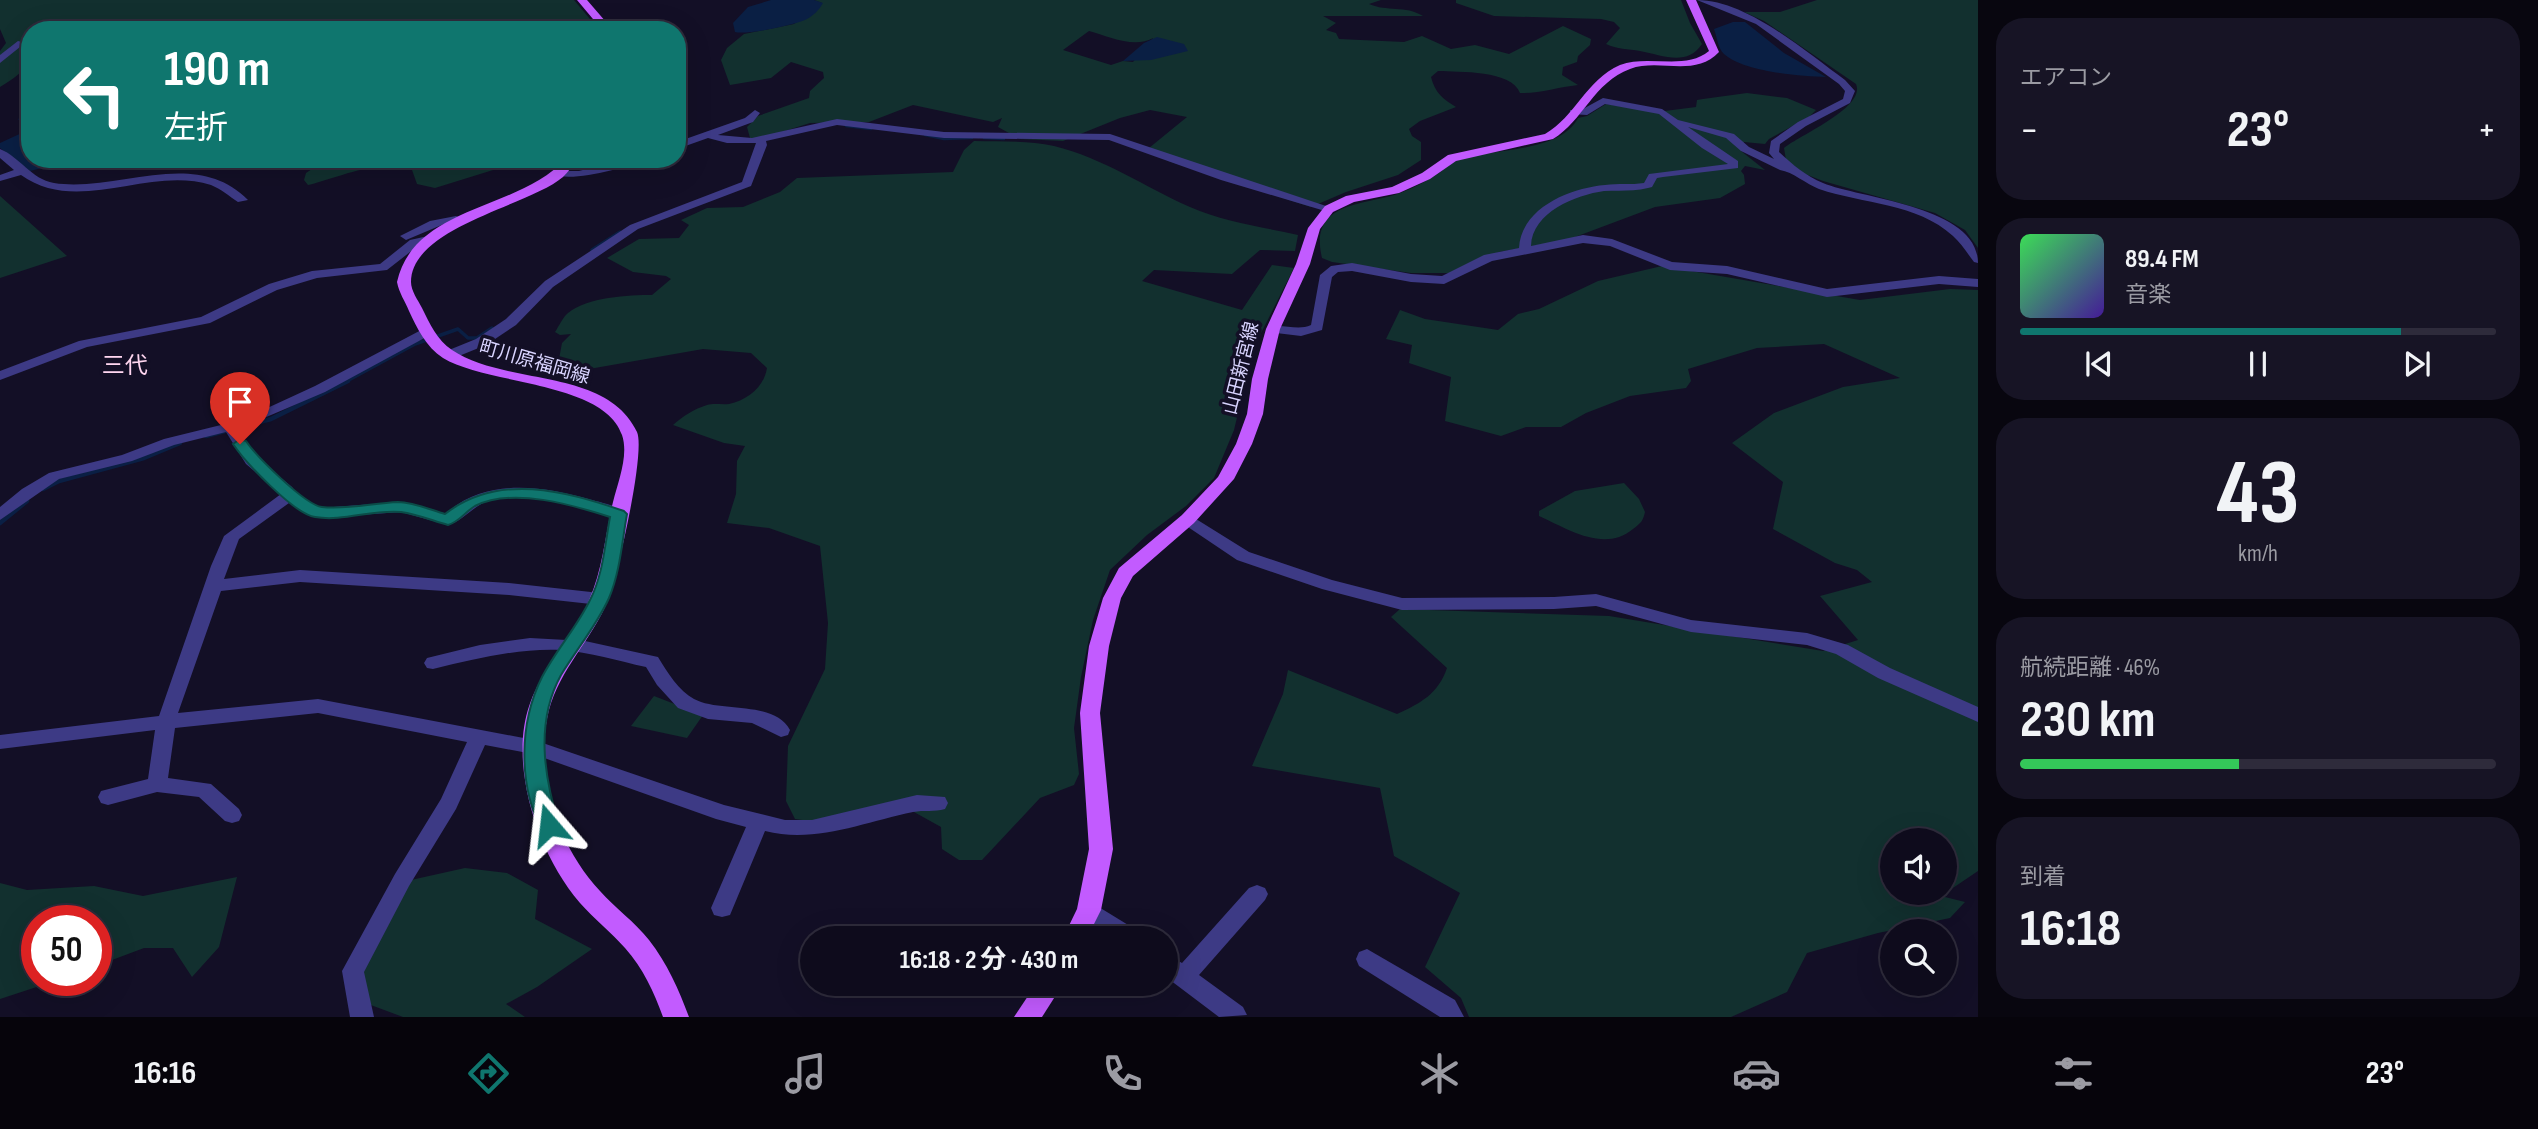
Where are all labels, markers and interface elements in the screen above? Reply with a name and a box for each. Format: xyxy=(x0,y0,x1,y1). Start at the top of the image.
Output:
text: 190 m xyxy=(164,41,270,100)
icon: left xyxy=(49,49,140,140)
text: エアコン xyxy=(2020,64,2112,92)
text: 23° xyxy=(2227,99,2289,162)
text: − xyxy=(2020,108,2039,153)
text: + xyxy=(2477,108,2496,153)
text: 左折 xyxy=(164,109,228,148)
text: 89.4 FM xyxy=(2125,244,2199,275)
text: 音楽 xyxy=(2125,281,2171,309)
street label: 山田新宮線 xyxy=(1219,319,1264,417)
street label: 町川原福岡線 xyxy=(477,336,593,389)
icon: previous xyxy=(2080,345,2118,383)
icon: pause xyxy=(2239,345,2277,383)
icon: next xyxy=(2398,345,2436,383)
district label: 三代 xyxy=(102,352,148,380)
pin xyxy=(210,372,270,444)
icon: arrive xyxy=(221,383,259,421)
text: 43 xyxy=(2216,440,2300,549)
text: km/h xyxy=(2238,540,2278,568)
text: 航続距離 · 46% xyxy=(2020,654,2160,682)
text: 230 km xyxy=(2020,689,2155,752)
position arrow xyxy=(512,788,586,862)
map controls xyxy=(1880,828,1957,996)
button: sound xyxy=(1880,828,1957,905)
text: 到着 xyxy=(2020,863,2066,891)
text: 16:18 xyxy=(2020,898,2121,961)
speed limit sign: 50 xyxy=(21,905,112,996)
button: search xyxy=(1880,919,1957,996)
text: 16:18 · 2 分 · 430 m xyxy=(900,945,1078,976)
icon: directions xyxy=(464,1049,513,1098)
icon: music xyxy=(781,1049,830,1098)
icon: phone xyxy=(1098,1049,1147,1098)
icon: climate xyxy=(1415,1049,1464,1098)
icon: car xyxy=(1732,1049,1781,1098)
icon: filters xyxy=(2049,1049,2098,1098)
text: 16:16 xyxy=(134,1054,196,1093)
text: 23° xyxy=(2366,1054,2404,1093)

